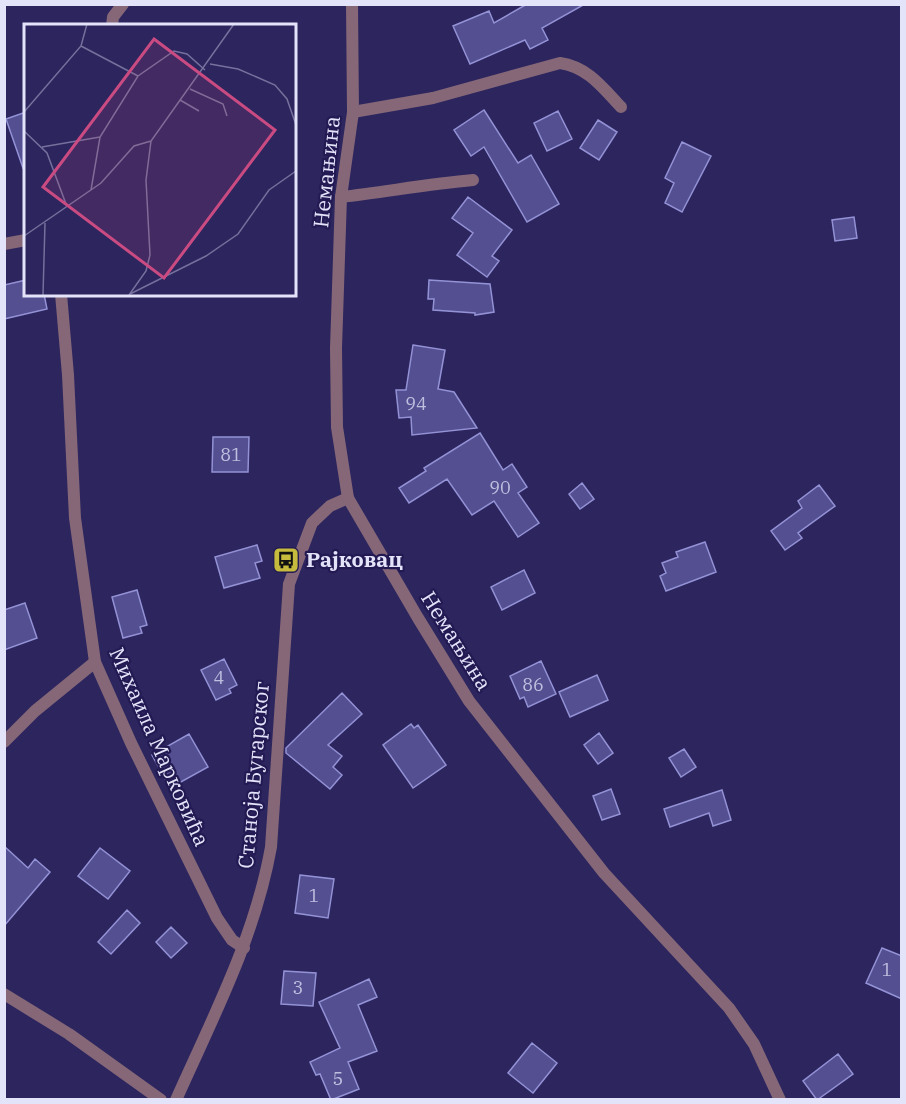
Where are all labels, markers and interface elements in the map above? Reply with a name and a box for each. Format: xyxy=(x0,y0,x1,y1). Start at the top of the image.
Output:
inset map xyxy=(24,24,296,296)
street label: Немањина xyxy=(306,115,346,229)
house number: 94 xyxy=(405,392,427,415)
house number: 81 xyxy=(220,443,242,466)
house number: 90 xyxy=(489,476,511,499)
bus stop icon: Рајковац xyxy=(271,545,301,575)
place label: Рајковац xyxy=(306,545,403,573)
street label: Немањина xyxy=(415,585,498,695)
street label: Михаила Марковића xyxy=(103,643,216,851)
house number: 4 xyxy=(214,666,224,689)
house number: 86 xyxy=(522,673,544,696)
street label: Станоја Бугарског xyxy=(231,680,275,870)
house number: 1 xyxy=(309,884,319,907)
house number: 1 xyxy=(882,958,892,981)
house number: 3 xyxy=(293,976,303,999)
house number: 5 xyxy=(333,1067,343,1090)

